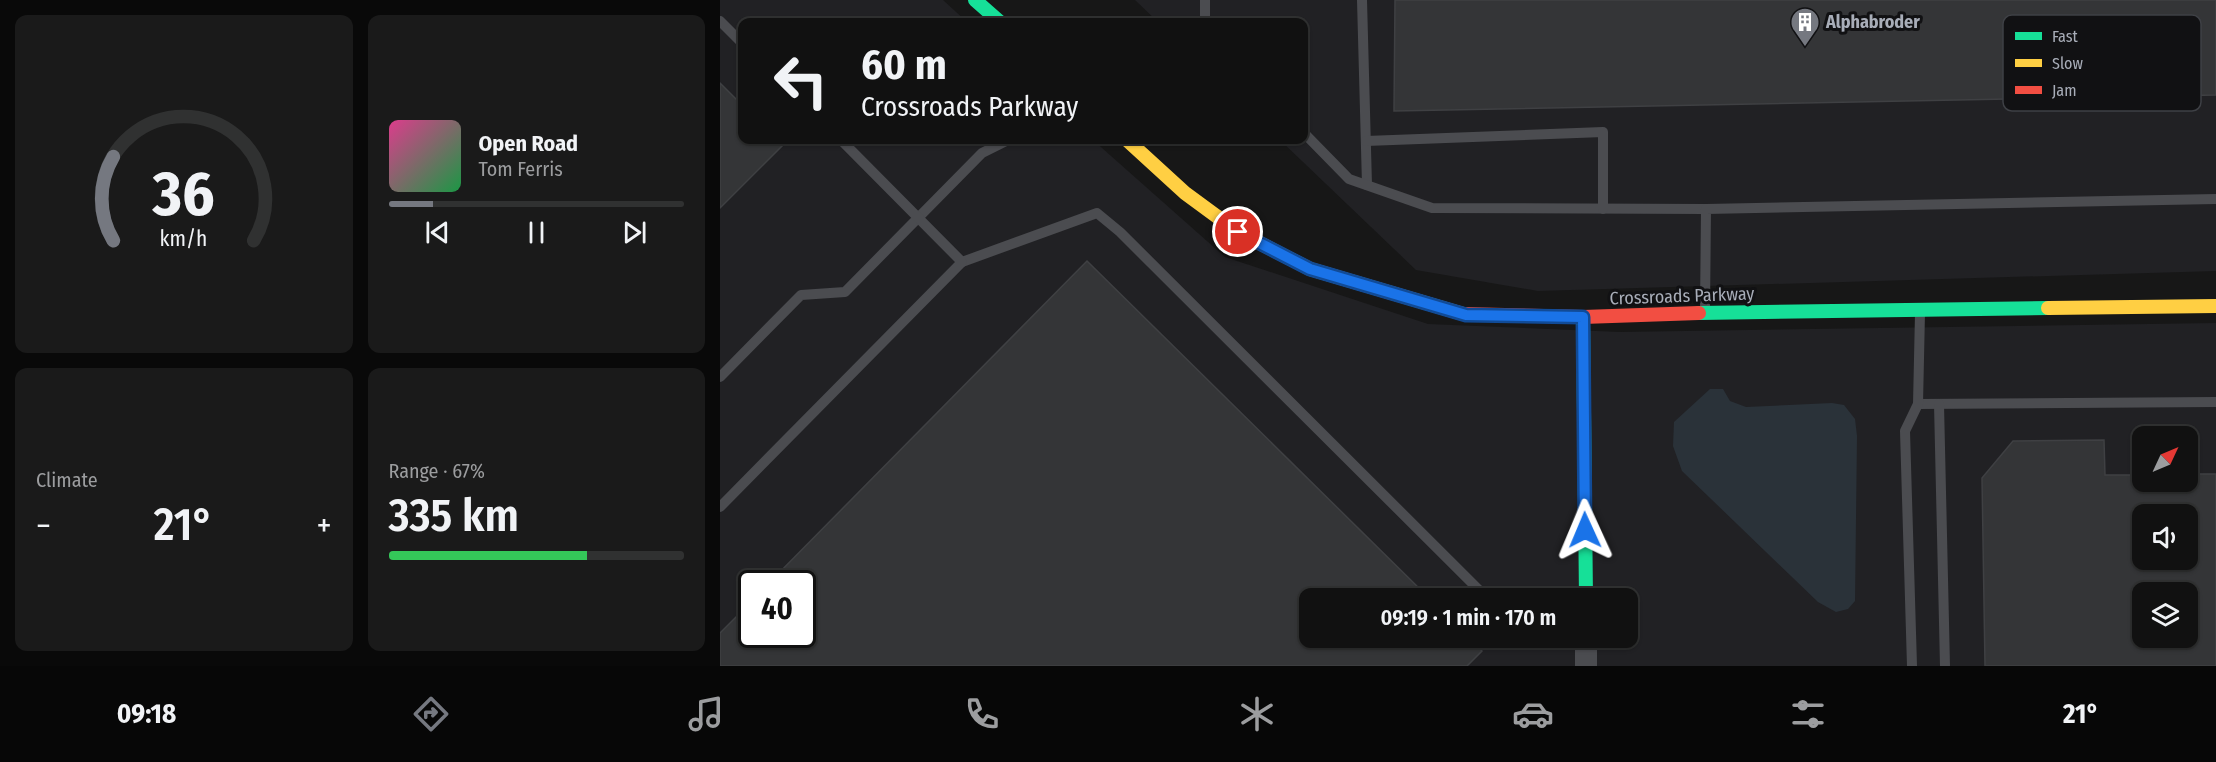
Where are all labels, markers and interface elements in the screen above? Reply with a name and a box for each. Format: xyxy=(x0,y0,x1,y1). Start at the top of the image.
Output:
building icon: Alphabroder xyxy=(1789,6,1821,48)
place label: Alphabroder xyxy=(1825,11,1920,33)
legend xyxy=(2003,15,2201,111)
text: Fast xyxy=(2052,27,2079,46)
text: 60 m xyxy=(861,40,947,90)
icon: left xyxy=(762,42,840,120)
text: Slow xyxy=(2052,54,2083,73)
text: Jam xyxy=(2052,81,2077,100)
text: Crossroads Parkway xyxy=(861,91,1078,123)
text: Open Road xyxy=(479,130,578,157)
text: 36 xyxy=(152,157,215,232)
text: Tom Ferris xyxy=(479,157,563,181)
pin xyxy=(1212,206,1263,257)
icon: arrive xyxy=(1221,215,1254,248)
icon: previous xyxy=(421,216,454,249)
icon: pause xyxy=(520,216,553,249)
icon: next xyxy=(618,216,651,249)
text: km/h xyxy=(160,227,208,253)
street label: Crossroads Parkway xyxy=(1609,282,1755,310)
north arrow xyxy=(2132,426,2198,492)
map controls xyxy=(2132,426,2198,648)
text: Range · 67% xyxy=(389,459,485,483)
text: Climate xyxy=(36,468,98,492)
text: 335 km xyxy=(389,489,519,543)
text: 21° xyxy=(154,498,214,552)
position arrow xyxy=(1553,498,1617,562)
button: sound xyxy=(2132,504,2198,570)
text: − xyxy=(36,506,51,546)
text: + xyxy=(316,506,332,546)
speed limit sign: 40 xyxy=(738,570,816,648)
button: layers xyxy=(2132,582,2198,648)
text: 09:19 · 1 min · 170 m xyxy=(1381,604,1556,631)
icon: directions xyxy=(410,693,452,735)
icon: music xyxy=(685,693,727,735)
icon: phone xyxy=(961,693,1003,735)
icon: climate xyxy=(1236,693,1278,735)
icon: car xyxy=(1512,693,1554,735)
icon: filters xyxy=(1787,693,1829,735)
text: 09:18 xyxy=(117,698,176,730)
text: 21° xyxy=(2063,698,2099,730)

